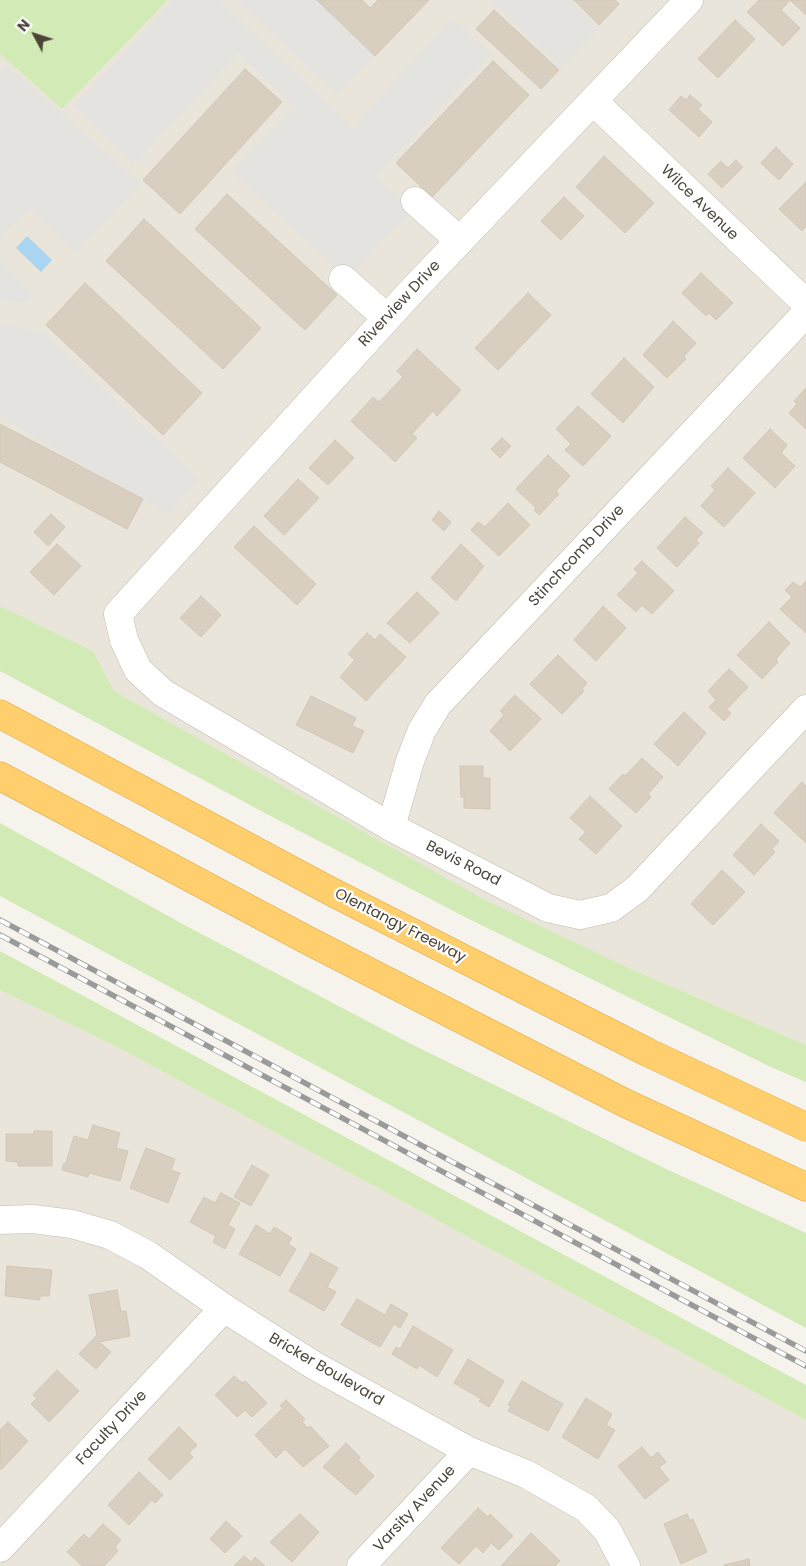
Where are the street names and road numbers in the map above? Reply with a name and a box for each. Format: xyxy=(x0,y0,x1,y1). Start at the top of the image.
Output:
street label: Wilce Avenue xyxy=(657,162,741,244)
street label: Riverview Drive xyxy=(355,257,445,351)
street label: Stinchcomb Drive xyxy=(525,502,629,610)
street label: Bevis Road xyxy=(423,837,503,891)
street label: Olentangy Freeway xyxy=(331,885,469,967)
street label: Bricker Boulevard xyxy=(265,1330,387,1410)
street label: Faculty Drive xyxy=(73,1387,151,1469)
street label: Varsity Avenue xyxy=(370,1462,460,1556)

